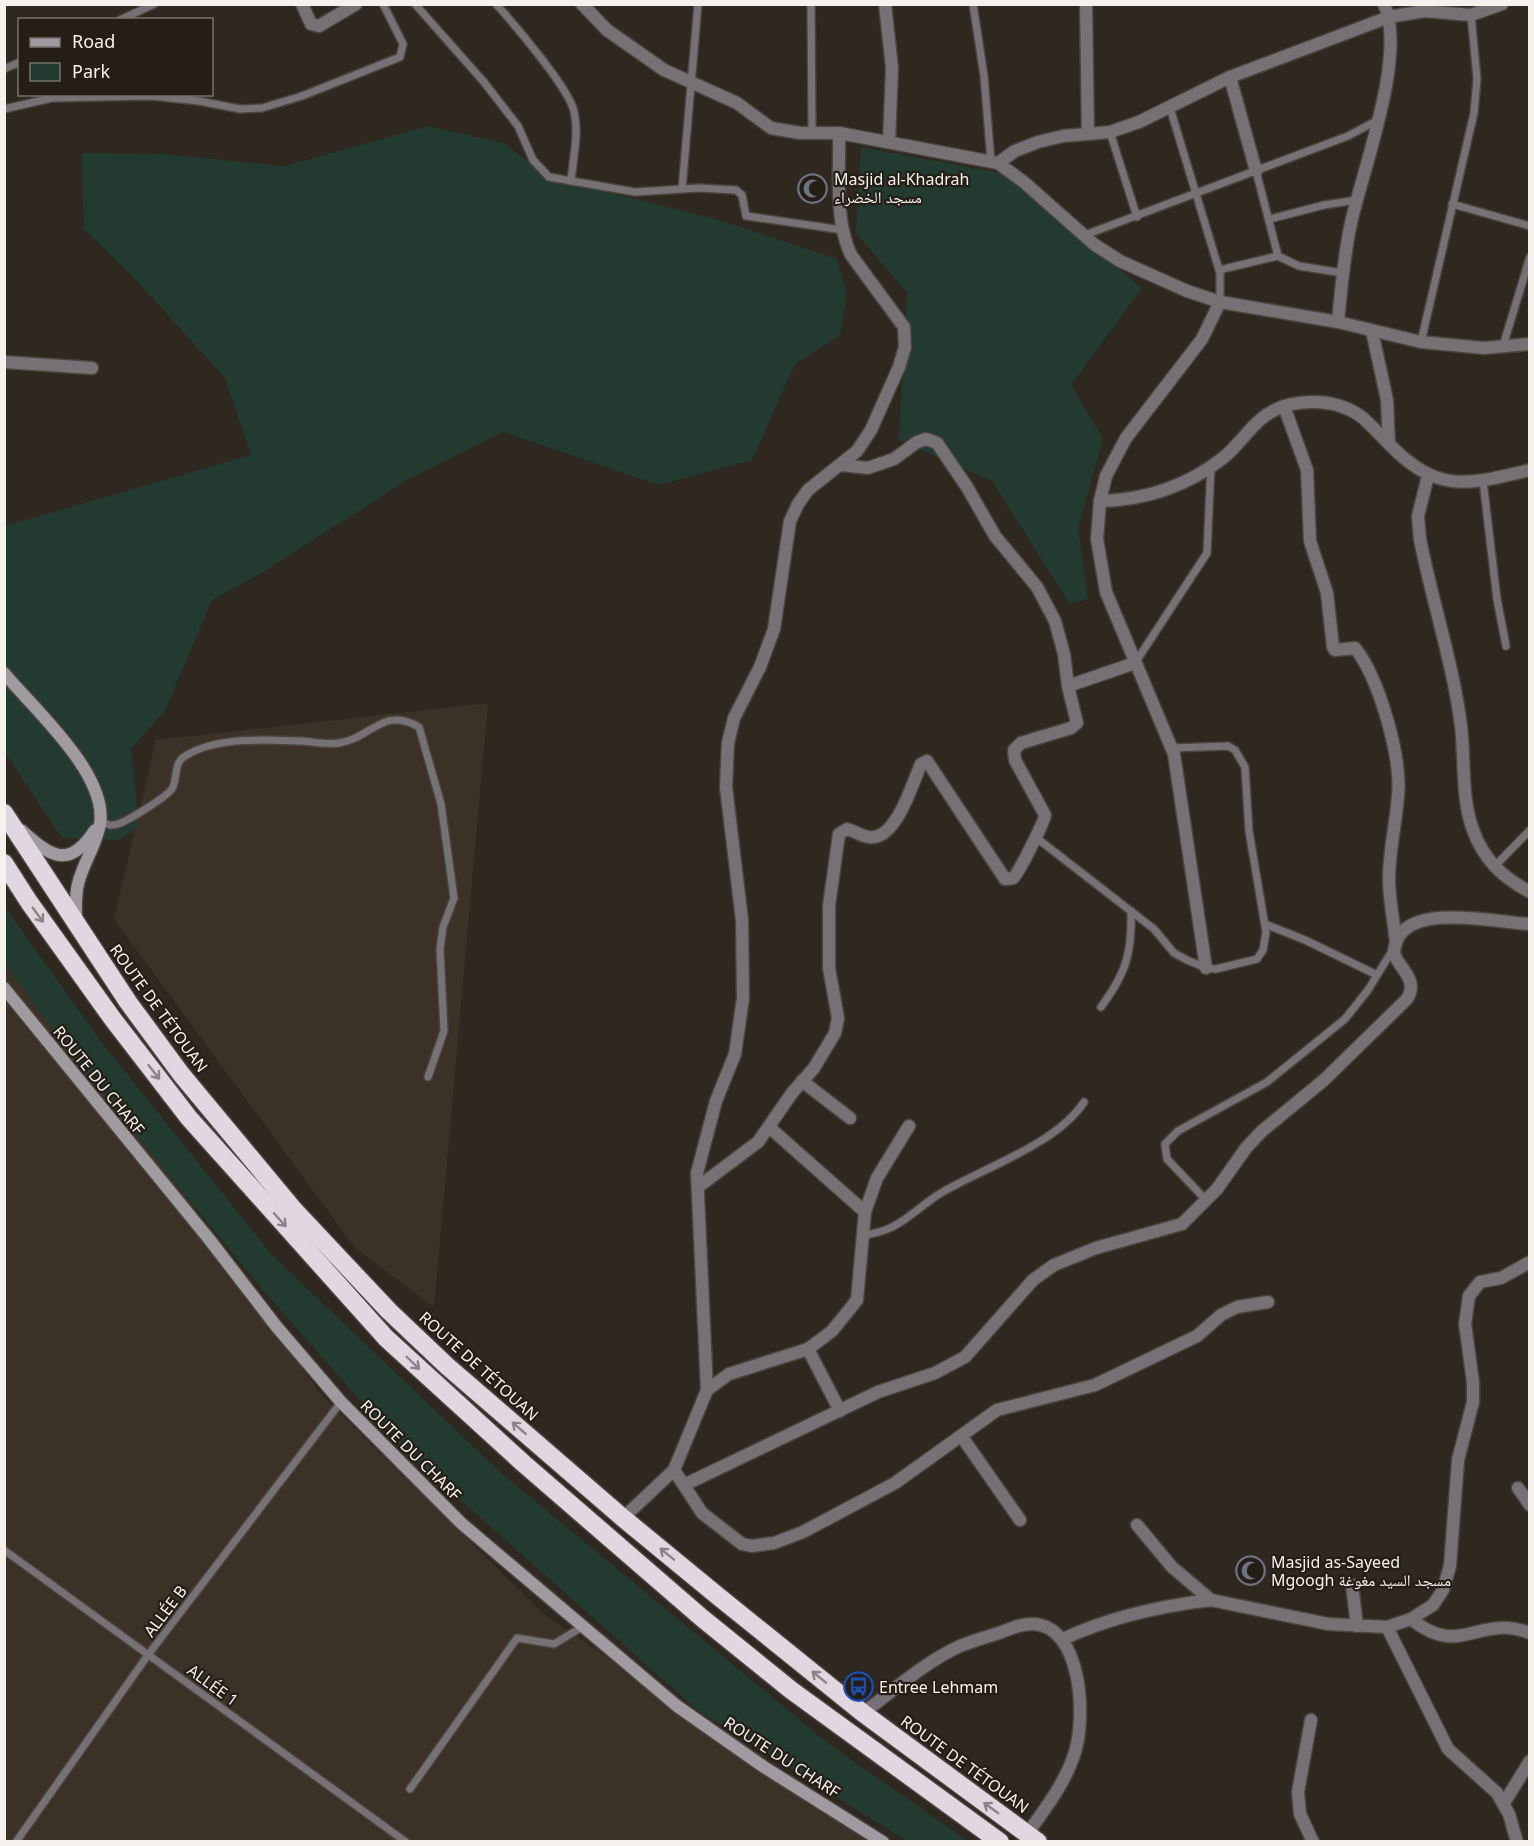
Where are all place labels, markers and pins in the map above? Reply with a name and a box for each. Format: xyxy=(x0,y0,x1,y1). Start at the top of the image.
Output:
place label: Masjid al-Khadrah مسجد الخضراء xyxy=(834,168,969,208)
mosque icon: Masjid al-Khadrah مسجد الخضراء xyxy=(797,172,829,204)
place label: Masjid as-Sayeed Mgoogh مسجد السيد مغوغة xyxy=(1271,1551,1451,1591)
mosque icon: Masjid as-Sayeed Mgoogh مسجد السيد مغوغة xyxy=(1234,1555,1266,1587)
bus stop icon: Entree Lehmam xyxy=(842,1671,874,1703)
place label: Entree Lehmam xyxy=(879,1676,998,1698)

